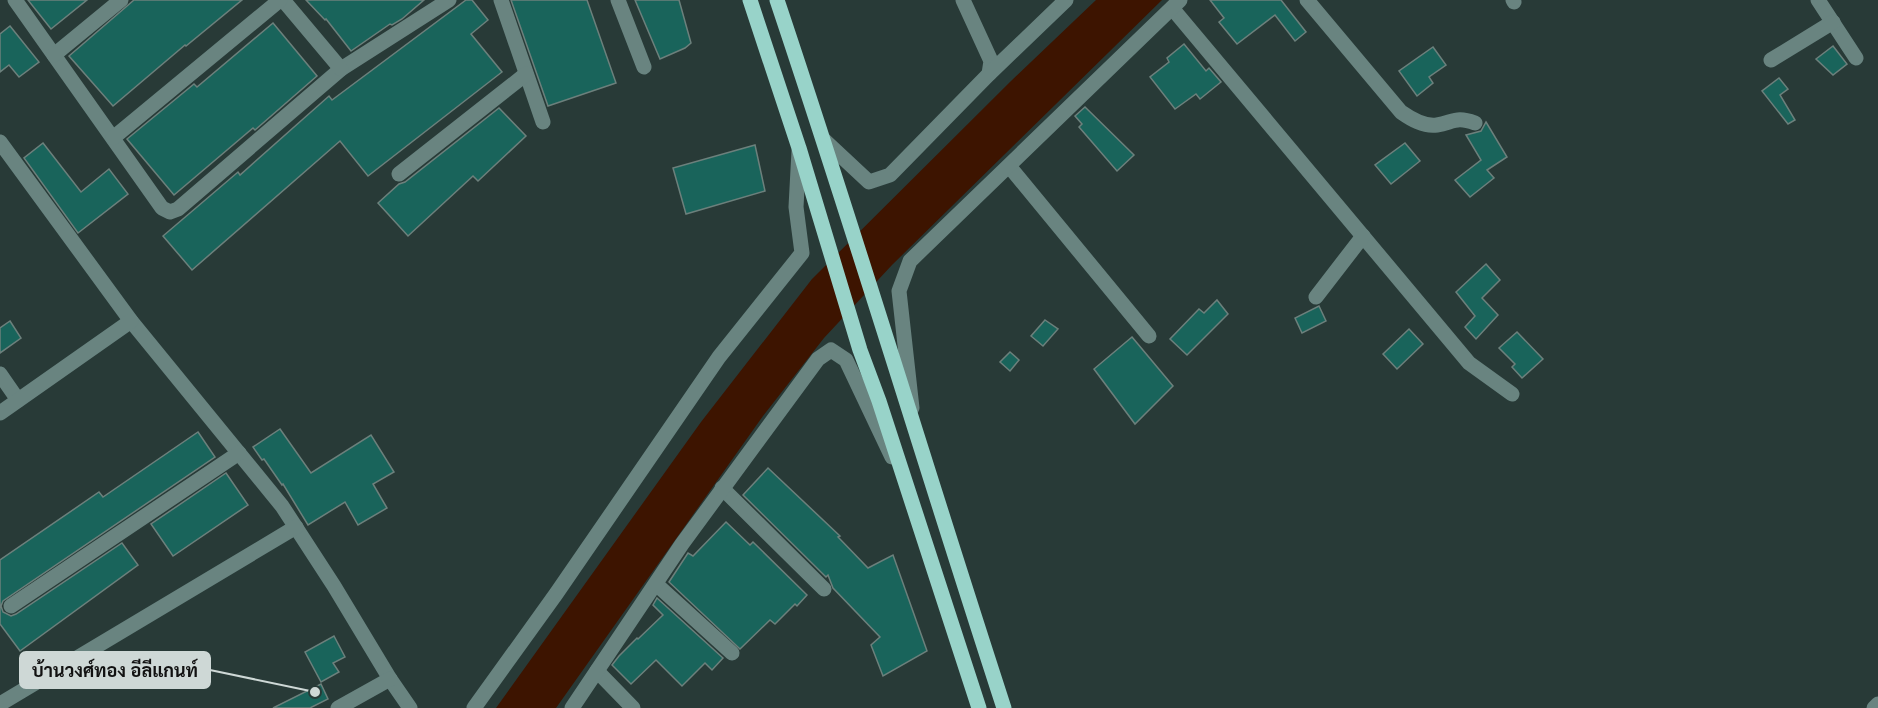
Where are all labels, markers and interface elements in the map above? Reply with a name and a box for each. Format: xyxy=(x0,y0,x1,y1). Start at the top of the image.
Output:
callout: บ้านวงศ์ทอง อีลีแกนท์ xyxy=(20,652,210,688)
text: บ้านวงศ์ทอง อีลีแกนท์ xyxy=(32,658,199,682)

